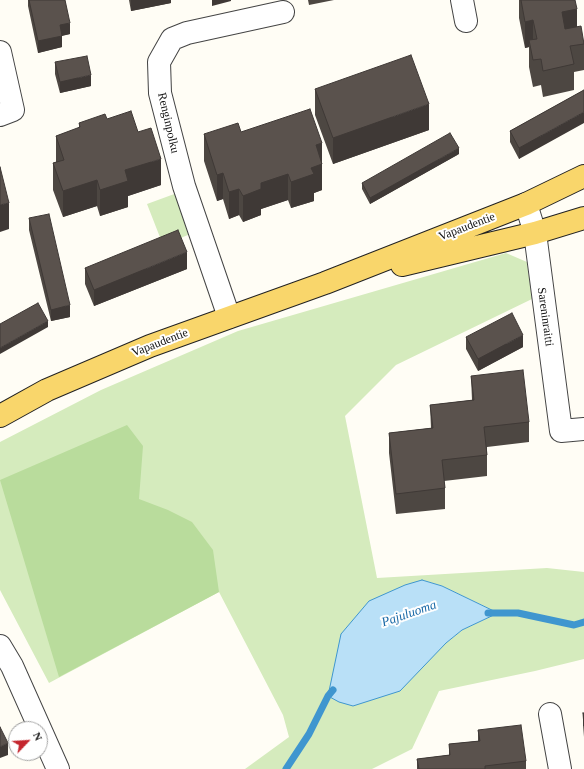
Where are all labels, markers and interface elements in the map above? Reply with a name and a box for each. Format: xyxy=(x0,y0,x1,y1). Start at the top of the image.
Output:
street label: Renginpolku xyxy=(154,91,182,155)
street label: Vapaudentie xyxy=(437,210,497,244)
street label: Sareninraitti xyxy=(534,287,556,347)
street label: Vapaudentie xyxy=(130,326,190,360)
water label: Pajuluoma xyxy=(379,597,439,631)
north arrow xyxy=(8,721,48,761)
text: N xyxy=(31,730,45,742)

